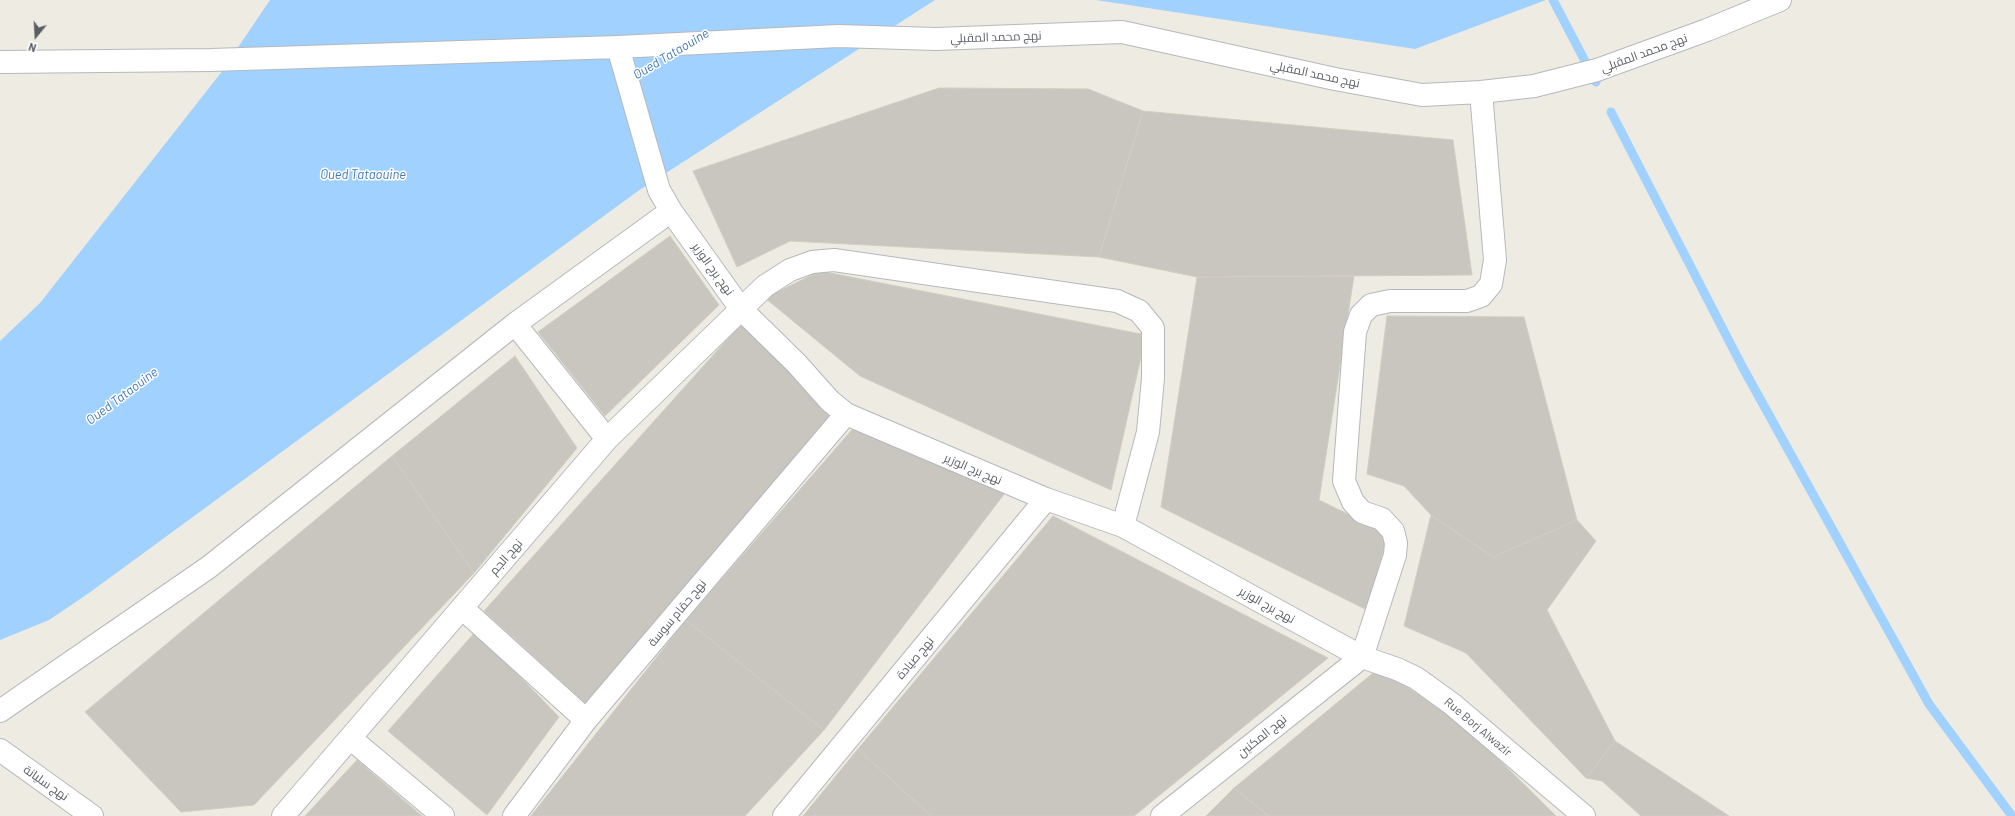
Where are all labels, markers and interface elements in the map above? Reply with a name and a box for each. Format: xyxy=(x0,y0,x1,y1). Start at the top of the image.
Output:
north arrow xyxy=(16,16,56,56)
water label: Oued Tataouine xyxy=(630,25,712,83)
street label: نهج محمد المقبلي xyxy=(950,28,1042,46)
street label: نهج محمد المقبلي xyxy=(1599,31,1689,75)
text: N xyxy=(27,41,38,55)
street label: نهج محمد المقبلي xyxy=(1269,57,1361,91)
water label: Oued Tataouine xyxy=(320,167,406,183)
street label: نهج برج الوزير xyxy=(689,240,737,298)
water label: Oued Tataouine xyxy=(83,364,161,428)
street label: نهج برج الوزير xyxy=(942,450,1004,488)
street label: نهج الجم xyxy=(487,536,525,578)
street label: نهج حمّام سوسة xyxy=(645,577,709,649)
street label: نهج برج الوزير xyxy=(1237,584,1297,626)
street label: نهج صيادة xyxy=(893,634,937,682)
street label: Rue Borj Alwazir xyxy=(1441,695,1515,759)
street label: نهج المكنين xyxy=(1235,712,1289,760)
street label: نهج سليانة xyxy=(21,762,71,804)

